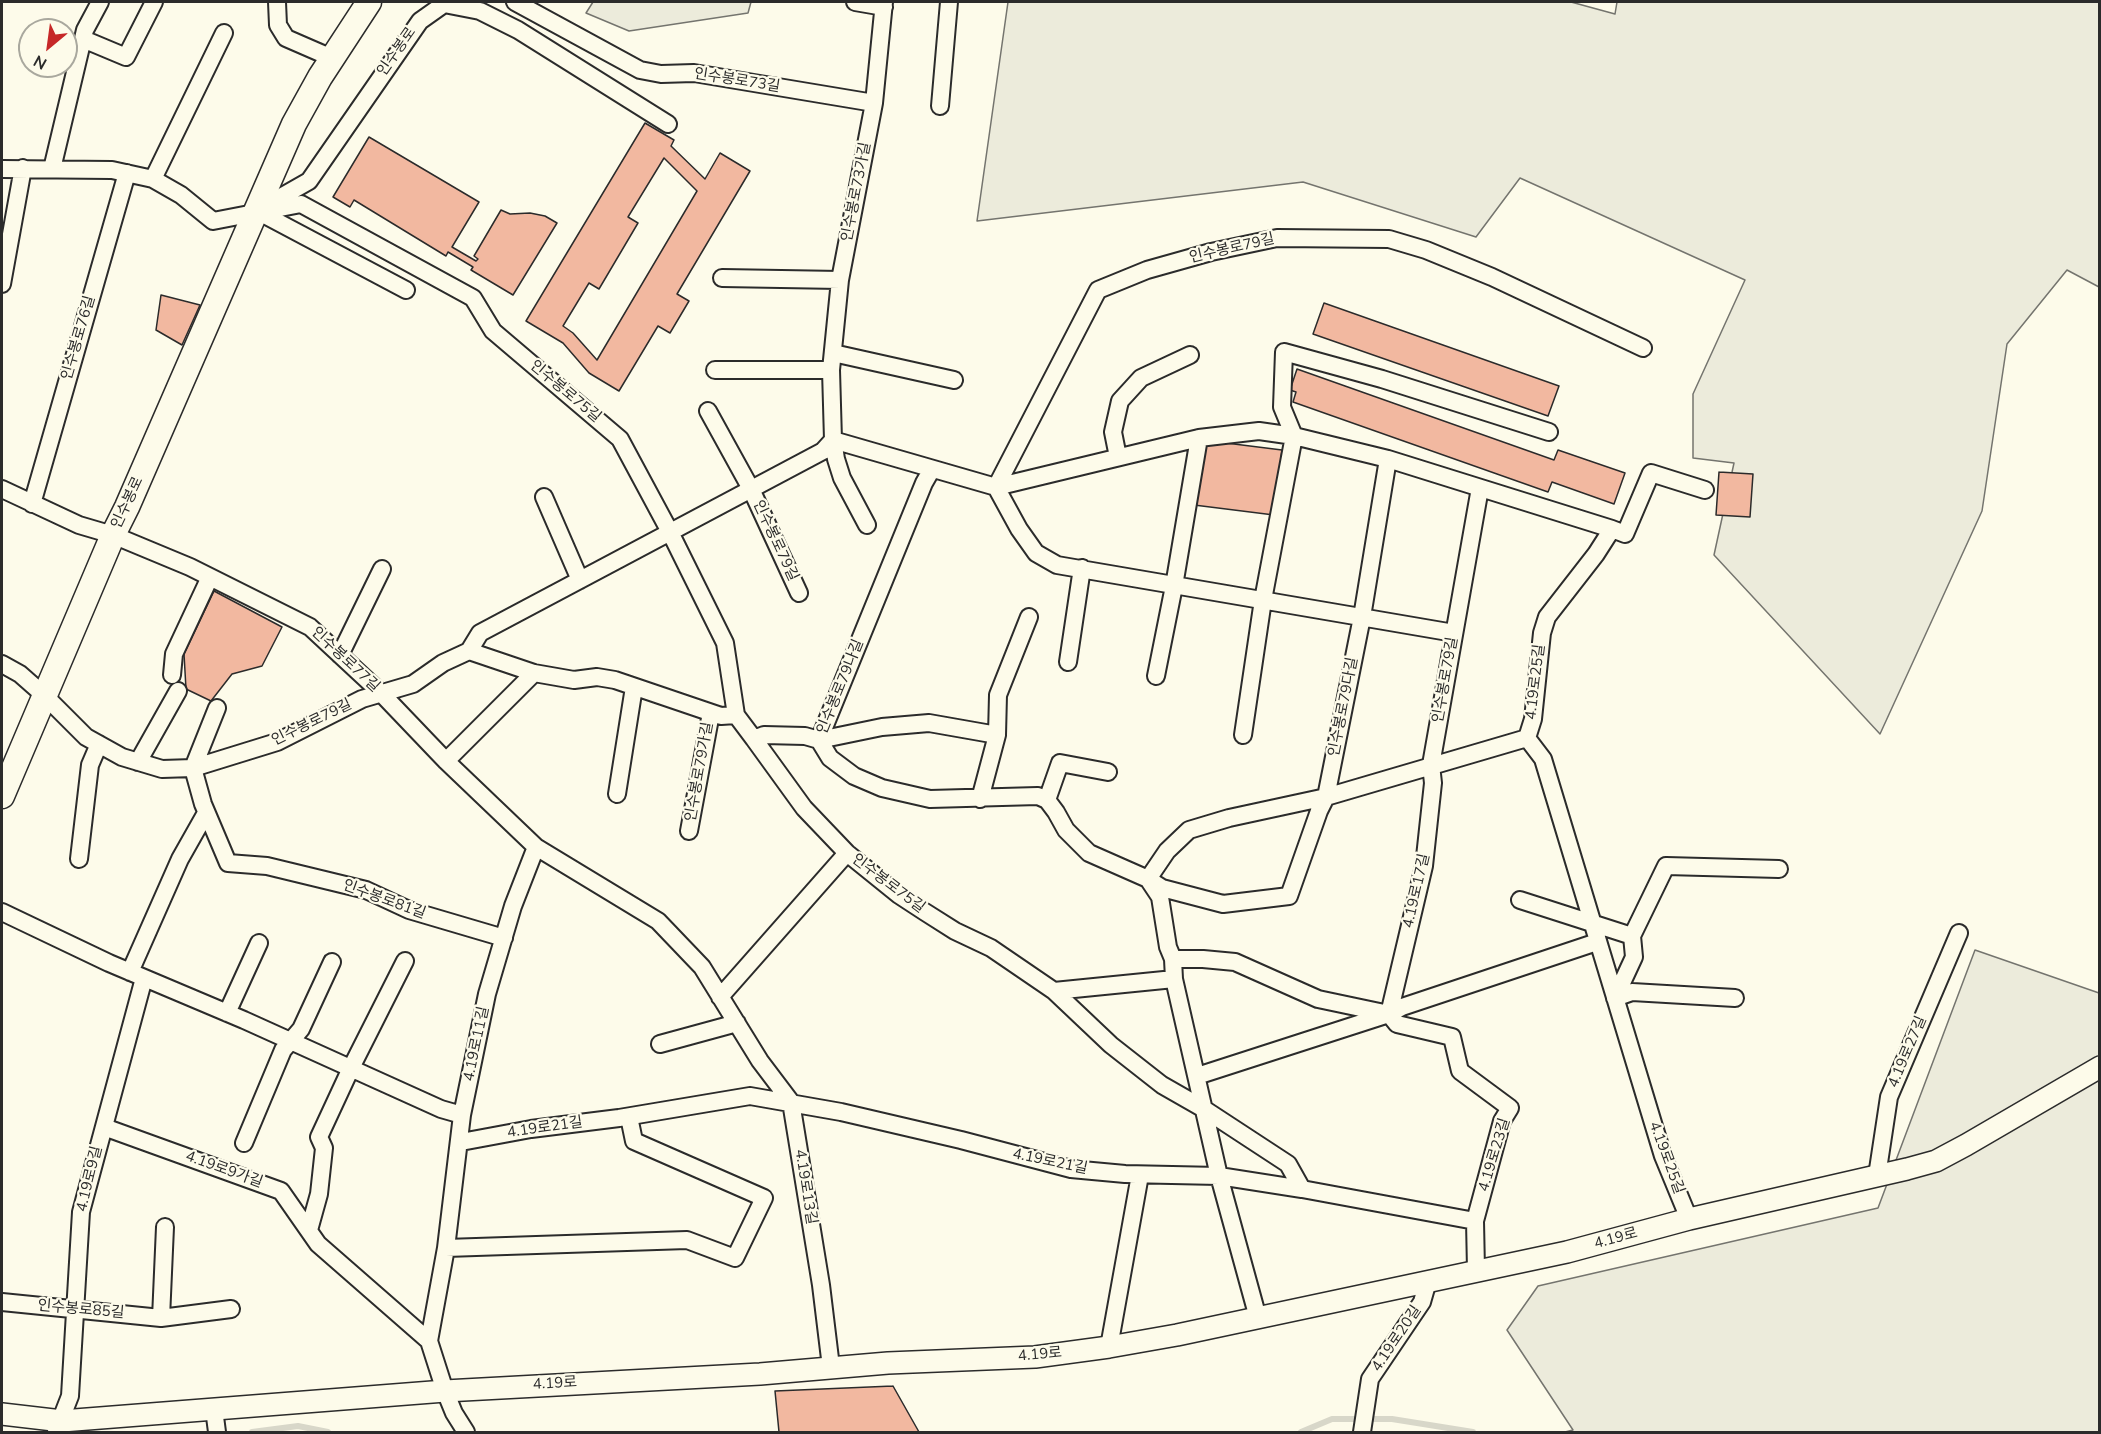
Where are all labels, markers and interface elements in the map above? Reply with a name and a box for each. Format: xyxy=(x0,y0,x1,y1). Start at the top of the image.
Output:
north arrow xyxy=(18,18,78,78)
street label: 인수봉로 xyxy=(374,24,420,80)
text: N xyxy=(30,49,51,75)
street label: 인수봉로73길 xyxy=(693,65,781,97)
street label: 인수봉로73가길 xyxy=(839,141,875,243)
street label: 인수봉로79길 xyxy=(1188,230,1276,268)
street label: 인수봉로76길 xyxy=(58,294,100,382)
street label: 인수봉로75길 xyxy=(526,357,604,427)
street label: 인수봉로 xyxy=(108,474,148,532)
street label: 인수봉로79길 xyxy=(748,498,802,584)
street label: 인수봉로77길 xyxy=(307,624,383,696)
street label: 인수봉로79길 xyxy=(1430,636,1462,724)
street label: 인수봉로79나길 xyxy=(814,637,868,737)
street label: 4.19로25길 xyxy=(1522,643,1550,721)
street label: 인수봉로79다길 xyxy=(1326,656,1362,758)
street label: 인수봉로79길 xyxy=(269,696,355,750)
street label: 인수봉로79가길 xyxy=(682,721,718,823)
street label: 인수봉로75길 xyxy=(848,851,928,917)
street label: 4.19로17길 xyxy=(1400,852,1434,930)
street label: 인수봉로81길 xyxy=(340,877,428,923)
street label: 4.19로11길 xyxy=(460,1005,494,1083)
street label: 4.19로27길 xyxy=(1885,1013,1931,1091)
street label: 4.19로21길 xyxy=(506,1114,584,1142)
street label: 4.19로23길 xyxy=(1475,1116,1515,1194)
street label: 4.19로25길 xyxy=(1645,1119,1687,1197)
street label: 4.19로9길 xyxy=(73,1144,107,1214)
street label: 4.19로21길 xyxy=(1011,1145,1089,1179)
street label: 4.19로9가길 xyxy=(183,1148,265,1192)
street label: 4.19로13길 xyxy=(790,1148,820,1226)
street label: 4.19로 xyxy=(1592,1225,1640,1253)
street label: 인수봉로85길 xyxy=(37,1297,125,1323)
street label: 4.19로20길 xyxy=(1368,1302,1426,1376)
street label: 4.19로 xyxy=(1017,1344,1063,1366)
street label: 4.19로 xyxy=(532,1374,578,1394)

